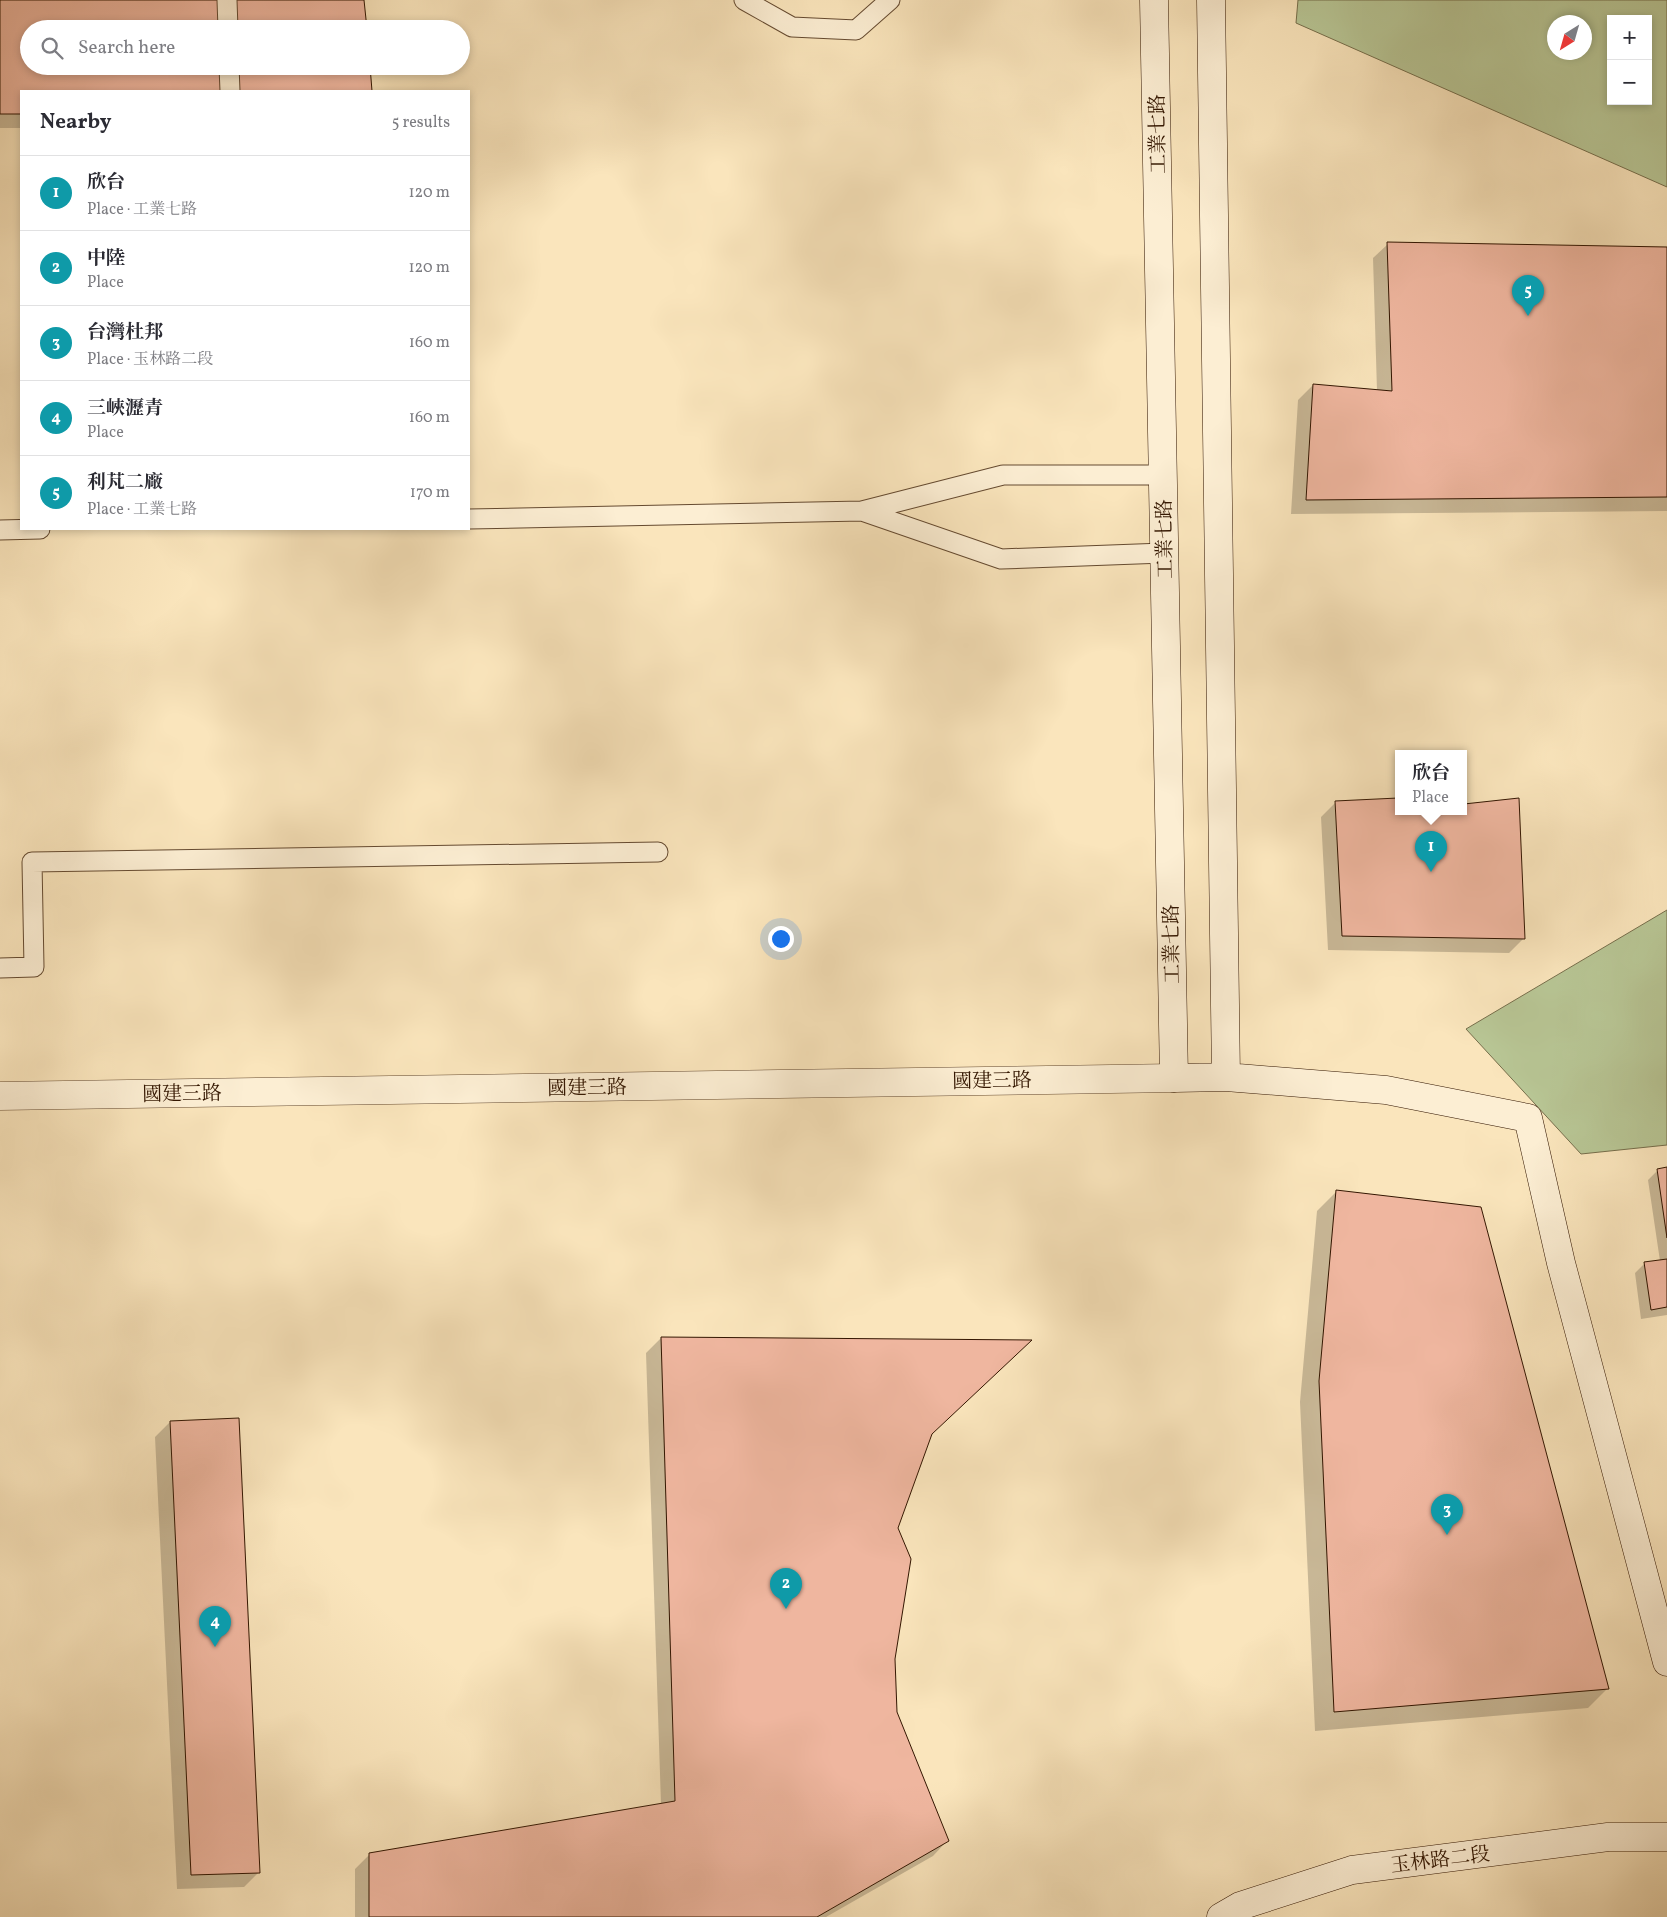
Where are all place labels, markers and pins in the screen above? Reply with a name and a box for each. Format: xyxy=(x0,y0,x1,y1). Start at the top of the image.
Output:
pin: 5 xyxy=(1512,275,1544,316)
pin: 1 xyxy=(1415,831,1447,872)
pin: 3 xyxy=(1431,1494,1463,1535)
pin: 2 xyxy=(770,1568,802,1609)
pin: 4 xyxy=(199,1606,231,1647)

